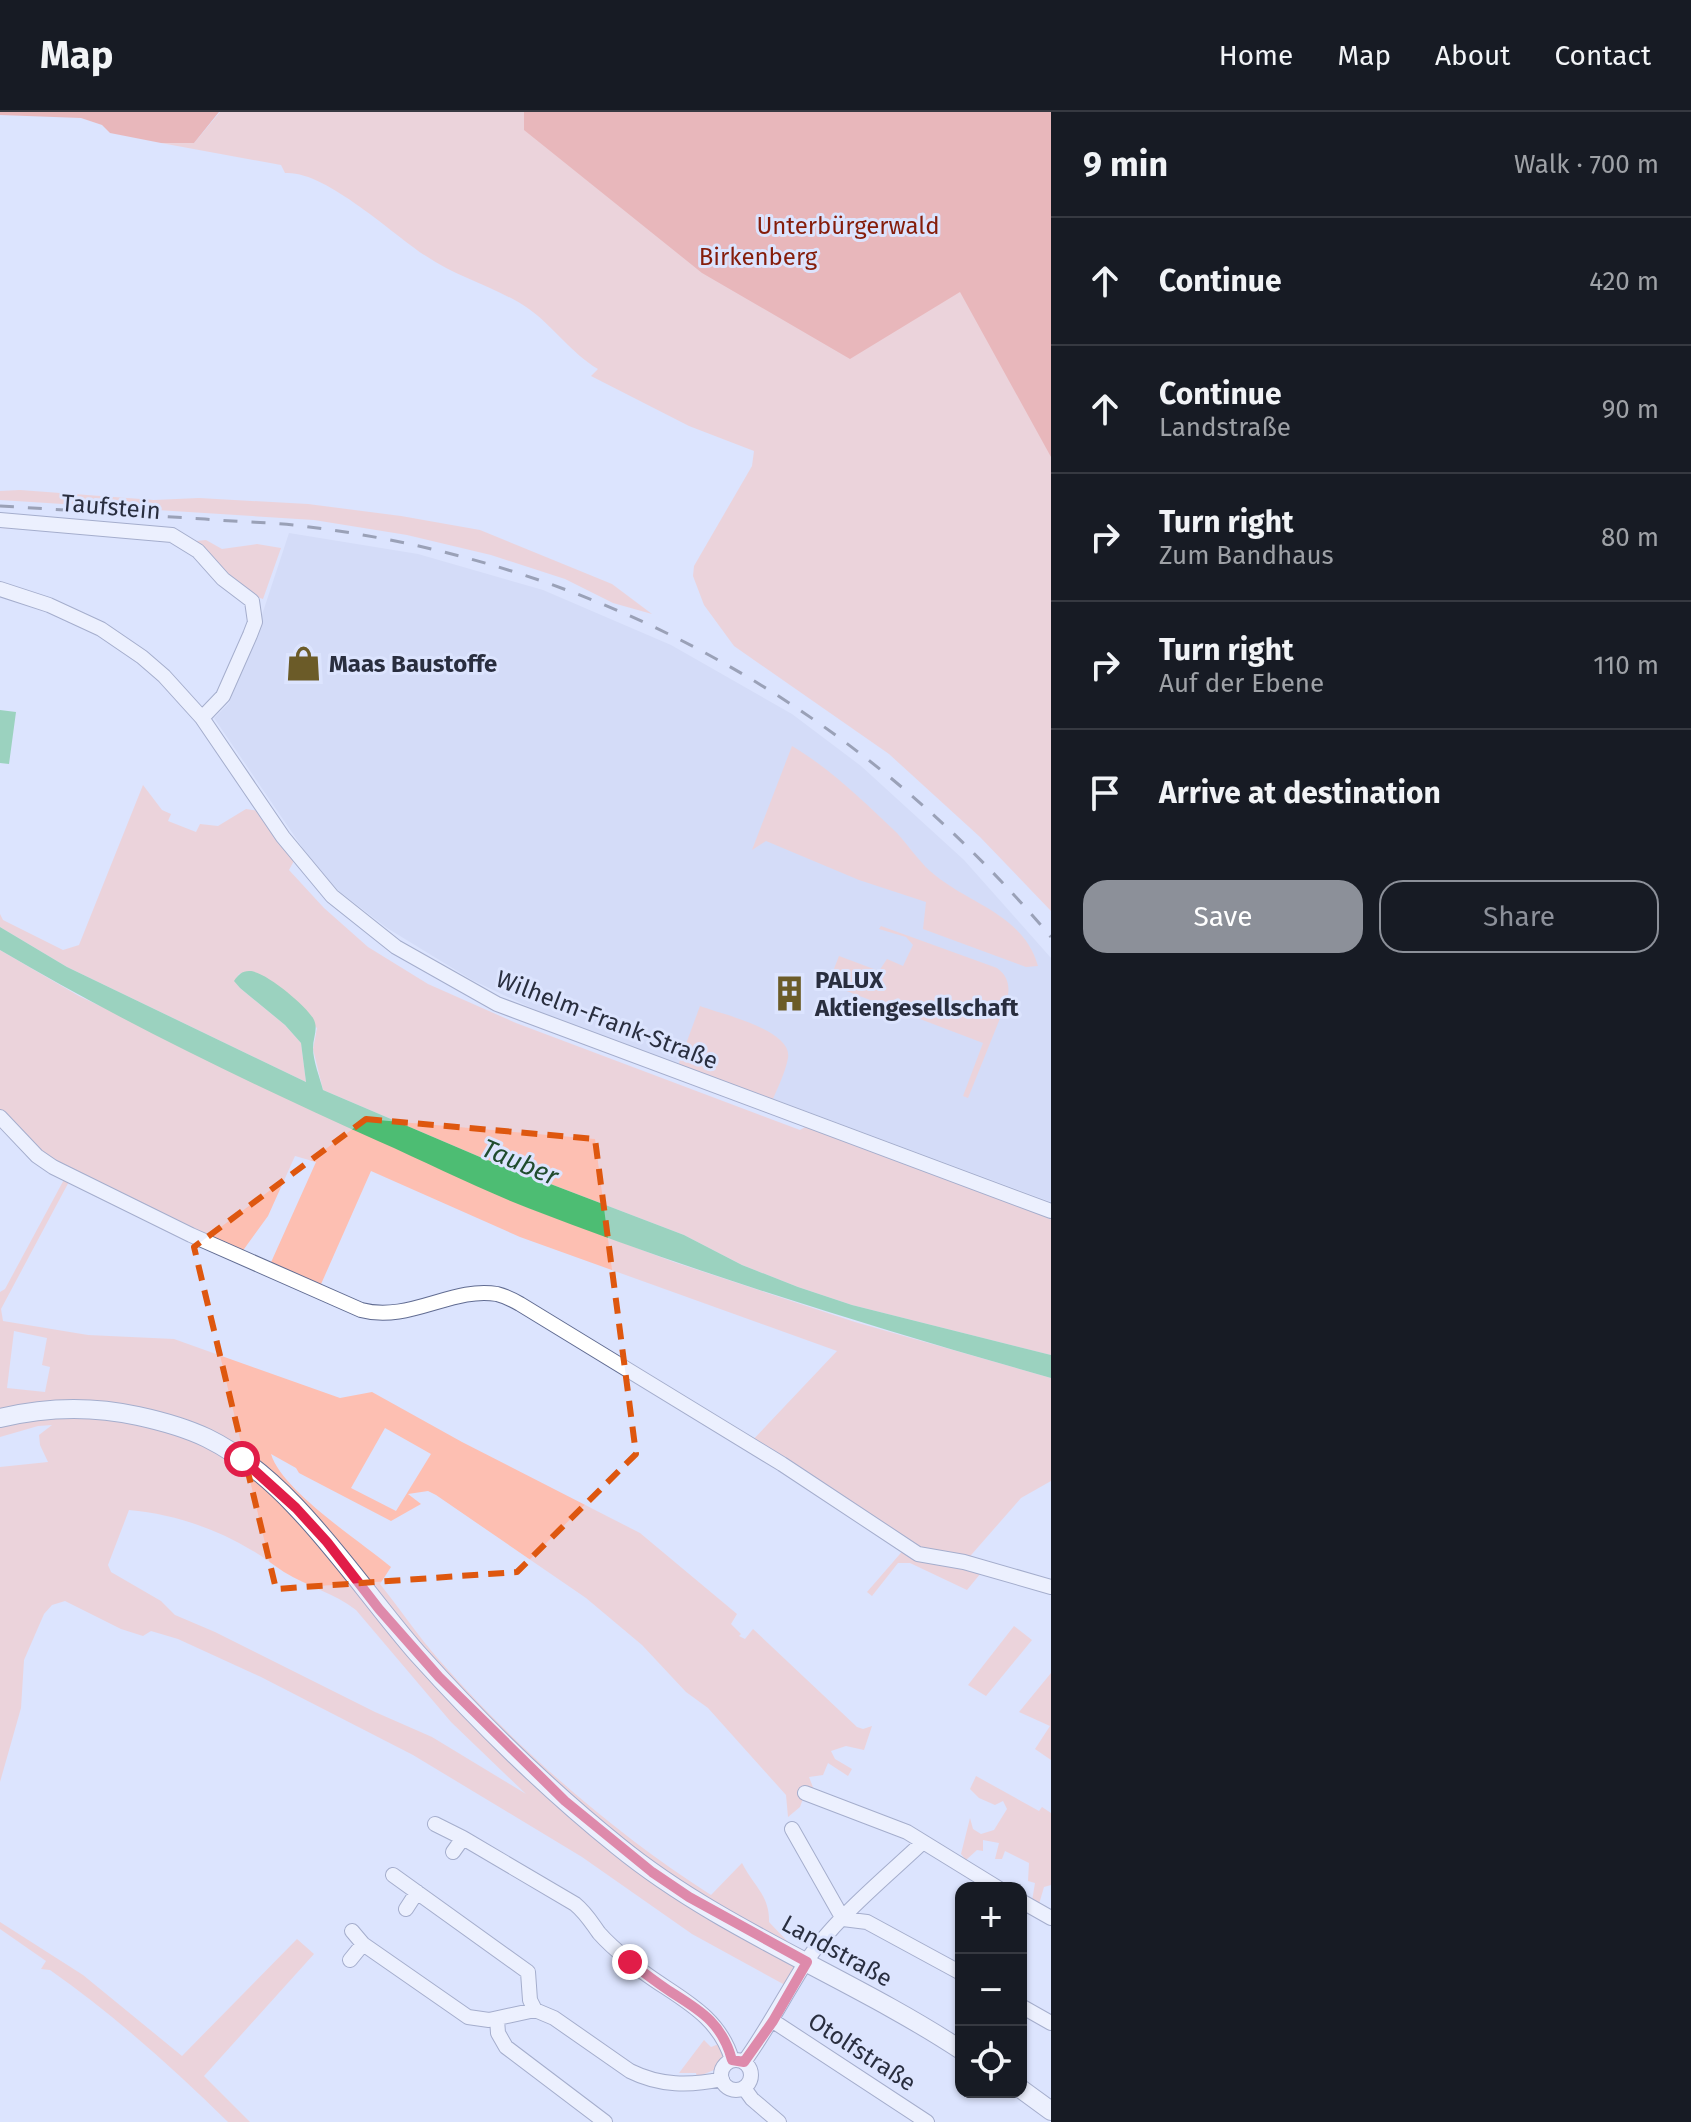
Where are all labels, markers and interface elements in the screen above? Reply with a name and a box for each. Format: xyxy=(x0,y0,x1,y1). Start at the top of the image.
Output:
text: Map xyxy=(40,32,113,78)
text: Home xyxy=(1219,39,1293,72)
text: Map xyxy=(1337,39,1391,72)
text: About xyxy=(1435,39,1510,72)
text: Contact xyxy=(1554,39,1651,72)
text: 9 min xyxy=(1083,144,1168,185)
text: Walk · 700 m xyxy=(1514,149,1659,180)
park label: Unterbürgerwald xyxy=(756,212,940,240)
park label: Birkenberg xyxy=(699,243,818,271)
icon: ahead xyxy=(1083,259,1127,303)
text: Continue xyxy=(1159,263,1282,299)
text: 420 m xyxy=(1589,266,1659,297)
text: Continue xyxy=(1159,376,1282,412)
icon: ahead xyxy=(1083,387,1127,431)
text: 90 m xyxy=(1602,394,1659,425)
text: Landstraße xyxy=(1159,412,1291,443)
street label: Taufstein xyxy=(60,489,162,525)
text: Turn right xyxy=(1159,504,1294,540)
icon: right xyxy=(1083,515,1127,559)
text: 80 m xyxy=(1601,522,1659,553)
text: Zum Bandhaus xyxy=(1159,540,1334,571)
text: Turn right xyxy=(1159,632,1294,668)
icon: right xyxy=(1083,643,1127,687)
shop icon: Maas Baustoffe xyxy=(284,645,322,683)
place label: Maas Baustoffe xyxy=(329,650,497,678)
text: 110 m xyxy=(1593,650,1659,681)
text: Auf der Ebene xyxy=(1159,668,1324,699)
icon: arrive xyxy=(1083,771,1127,815)
text: Arrive at destination xyxy=(1159,775,1441,811)
button: Save xyxy=(1083,880,1363,953)
button: Share xyxy=(1379,880,1659,953)
street label: Wilhelm-Frank-Straße xyxy=(492,965,722,1075)
place label: PALUX Aktiengesellschaft xyxy=(814,966,1019,1022)
building icon: PALUX Aktiengesellschaft xyxy=(770,975,808,1013)
water label: Tauber xyxy=(477,1133,564,1193)
route start xyxy=(224,1441,260,1477)
map controls xyxy=(955,1882,1027,2098)
button: + xyxy=(955,1882,1027,1954)
street label: Landstraße xyxy=(777,1909,897,1993)
route end xyxy=(612,1944,648,1980)
button: − xyxy=(955,1954,1027,2026)
street label: Otolfstraße xyxy=(803,2007,921,2097)
button: locate xyxy=(955,2026,1027,2098)

